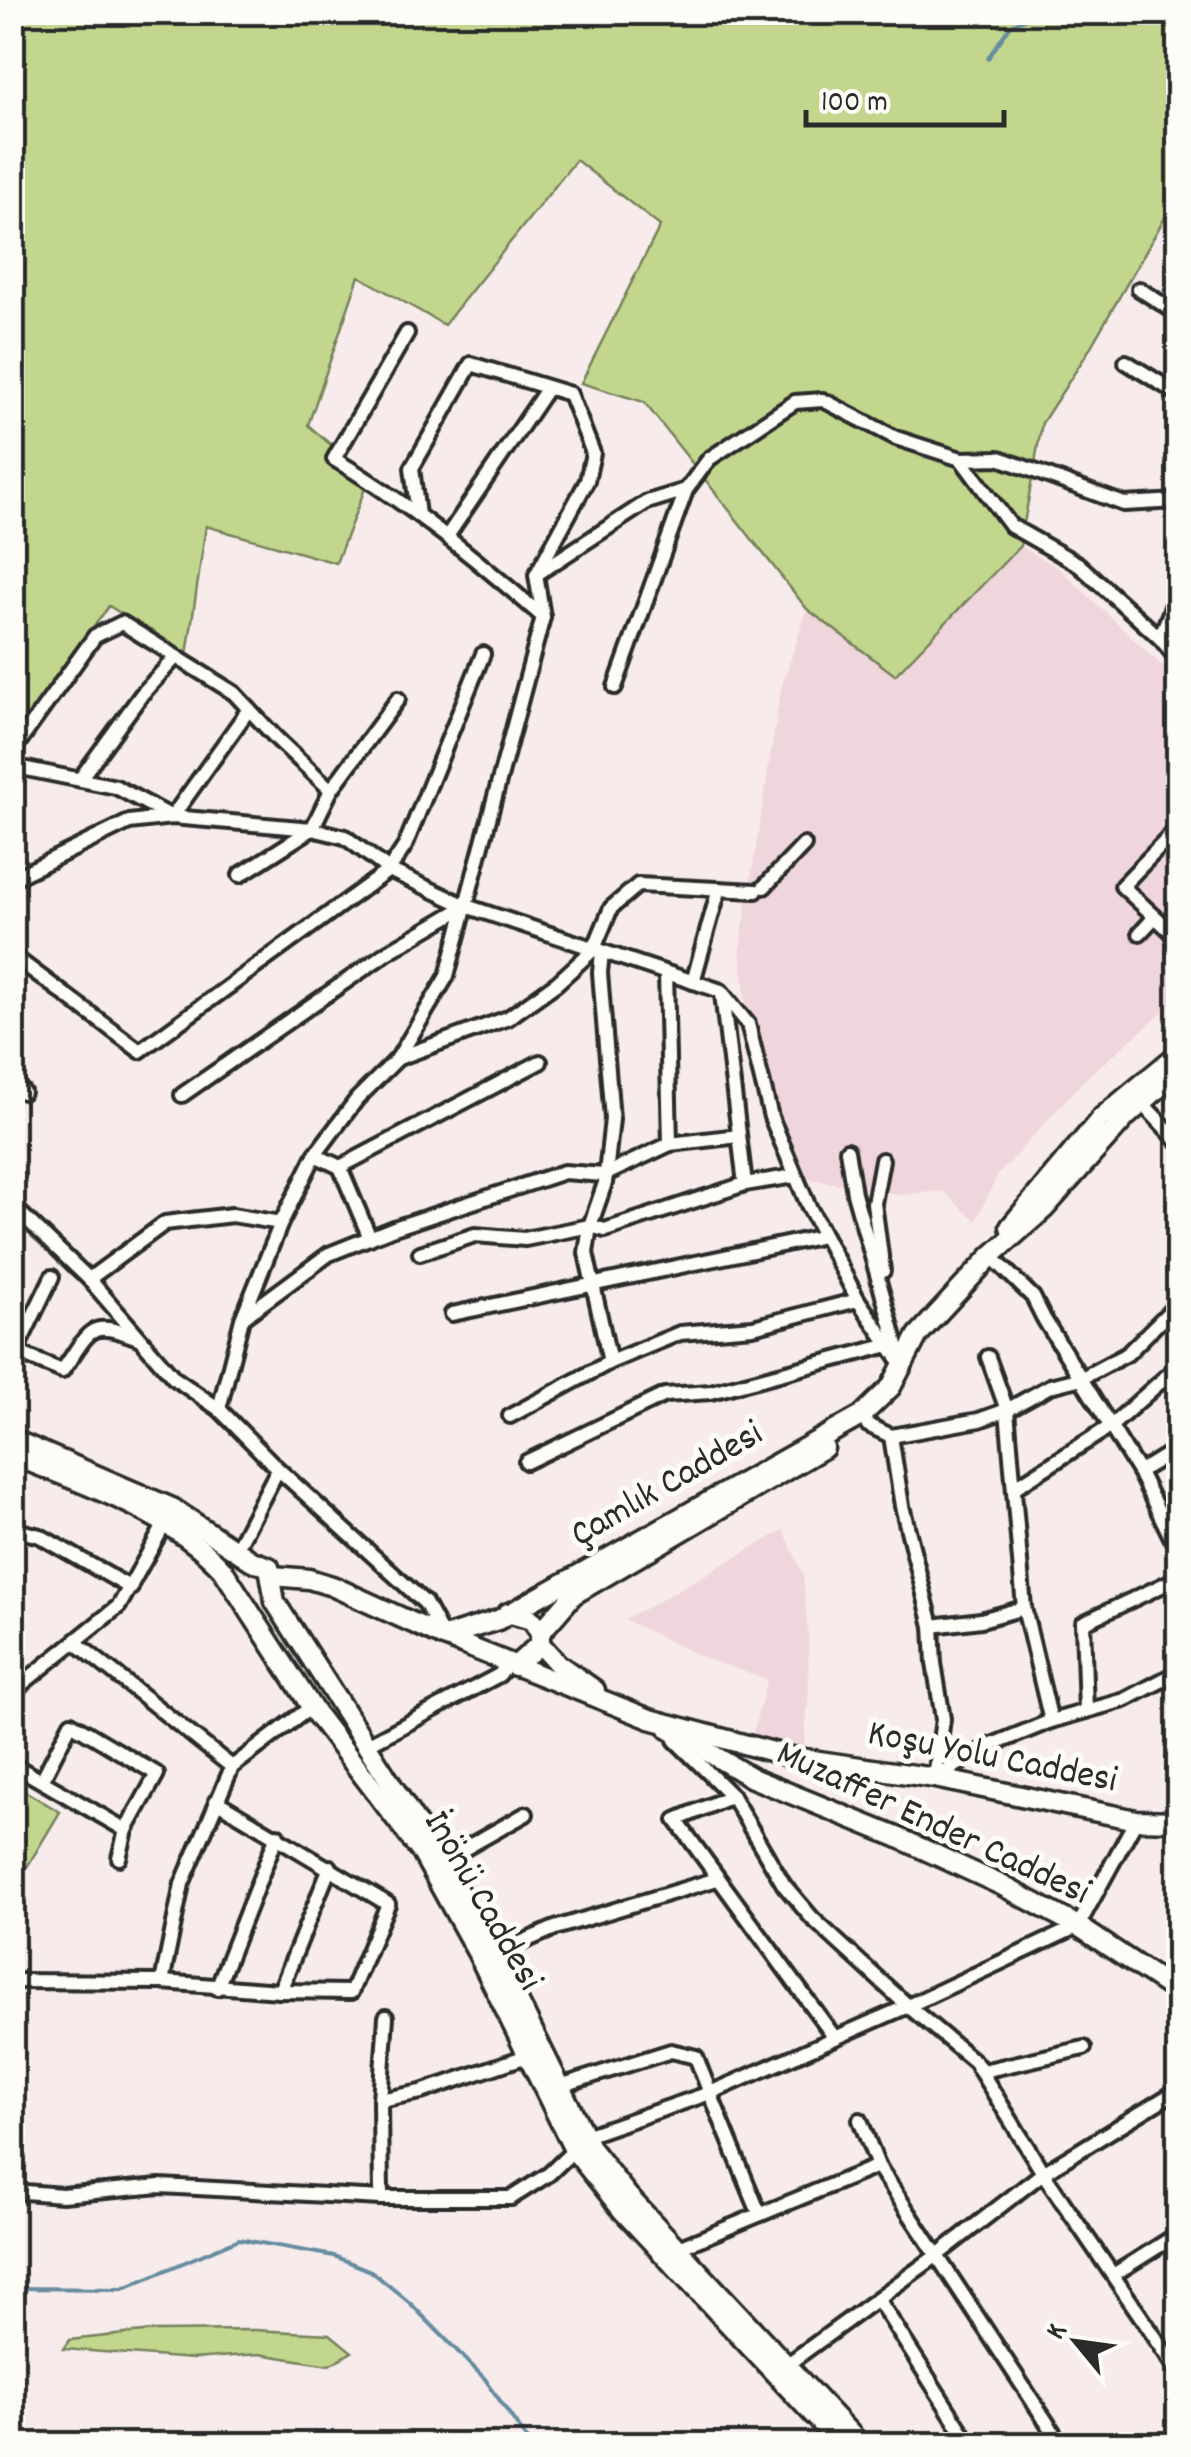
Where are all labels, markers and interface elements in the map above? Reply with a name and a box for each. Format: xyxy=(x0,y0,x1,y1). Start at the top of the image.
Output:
scale bar xyxy=(806,65,1004,127)
text: 100 m xyxy=(821,83,888,126)
street label: Çamlık Caddesi xyxy=(562,1409,774,1563)
street label: Koşu Yolu Caddesi xyxy=(863,1708,1121,1810)
street label: Muzaffer Ender Caddesi xyxy=(766,1728,1098,1922)
street label: İnönü Caddesi xyxy=(407,1802,555,2002)
north arrow xyxy=(1026,2292,1126,2392)
text: K xyxy=(1038,2317,1079,2348)

